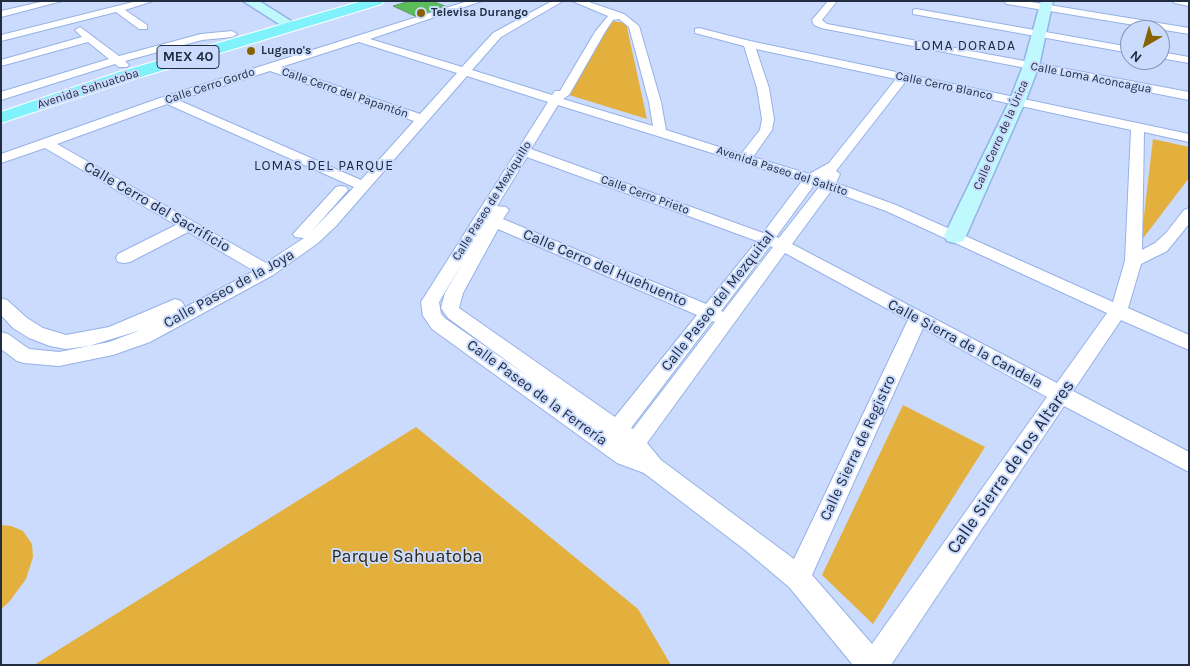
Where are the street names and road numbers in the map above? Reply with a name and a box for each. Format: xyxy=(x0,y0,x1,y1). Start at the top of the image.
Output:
road number: MEX 40 xyxy=(157,46,219,68)
street label: Calle Loma Aconcagua xyxy=(1029,59,1153,97)
street label: Calle Cerro Gordo xyxy=(163,65,257,107)
street label: Calle Cerro del Papantón xyxy=(280,65,410,121)
street label: Avenida Sahuatoba xyxy=(35,66,141,112)
street label: Calle Cerro Blanco xyxy=(894,69,994,103)
street label: Calle Cerro de la Úrica xyxy=(970,78,1032,192)
street label: Calle Paseo de Mexiquillo xyxy=(449,139,535,263)
street label: Avenida Paseo del Saltito xyxy=(715,143,849,199)
street label: Calle Cerro del Sacrificio xyxy=(81,158,233,256)
street label: Calle Cerro Prieto xyxy=(599,172,691,218)
street label: Calle Cerro del Huehuento xyxy=(520,225,690,311)
street label: Calle Paseo del Mezquital xyxy=(658,227,778,375)
street label: Calle Paseo de la Joya xyxy=(160,246,298,332)
street label: Calle Sierra de la Candela xyxy=(885,296,1045,392)
street label: Calle Paseo de la Ferrería xyxy=(463,336,611,450)
street label: Calle Sierra de Registro xyxy=(816,373,900,523)
street label: Calle Sierra de los Altares xyxy=(943,376,1079,558)

